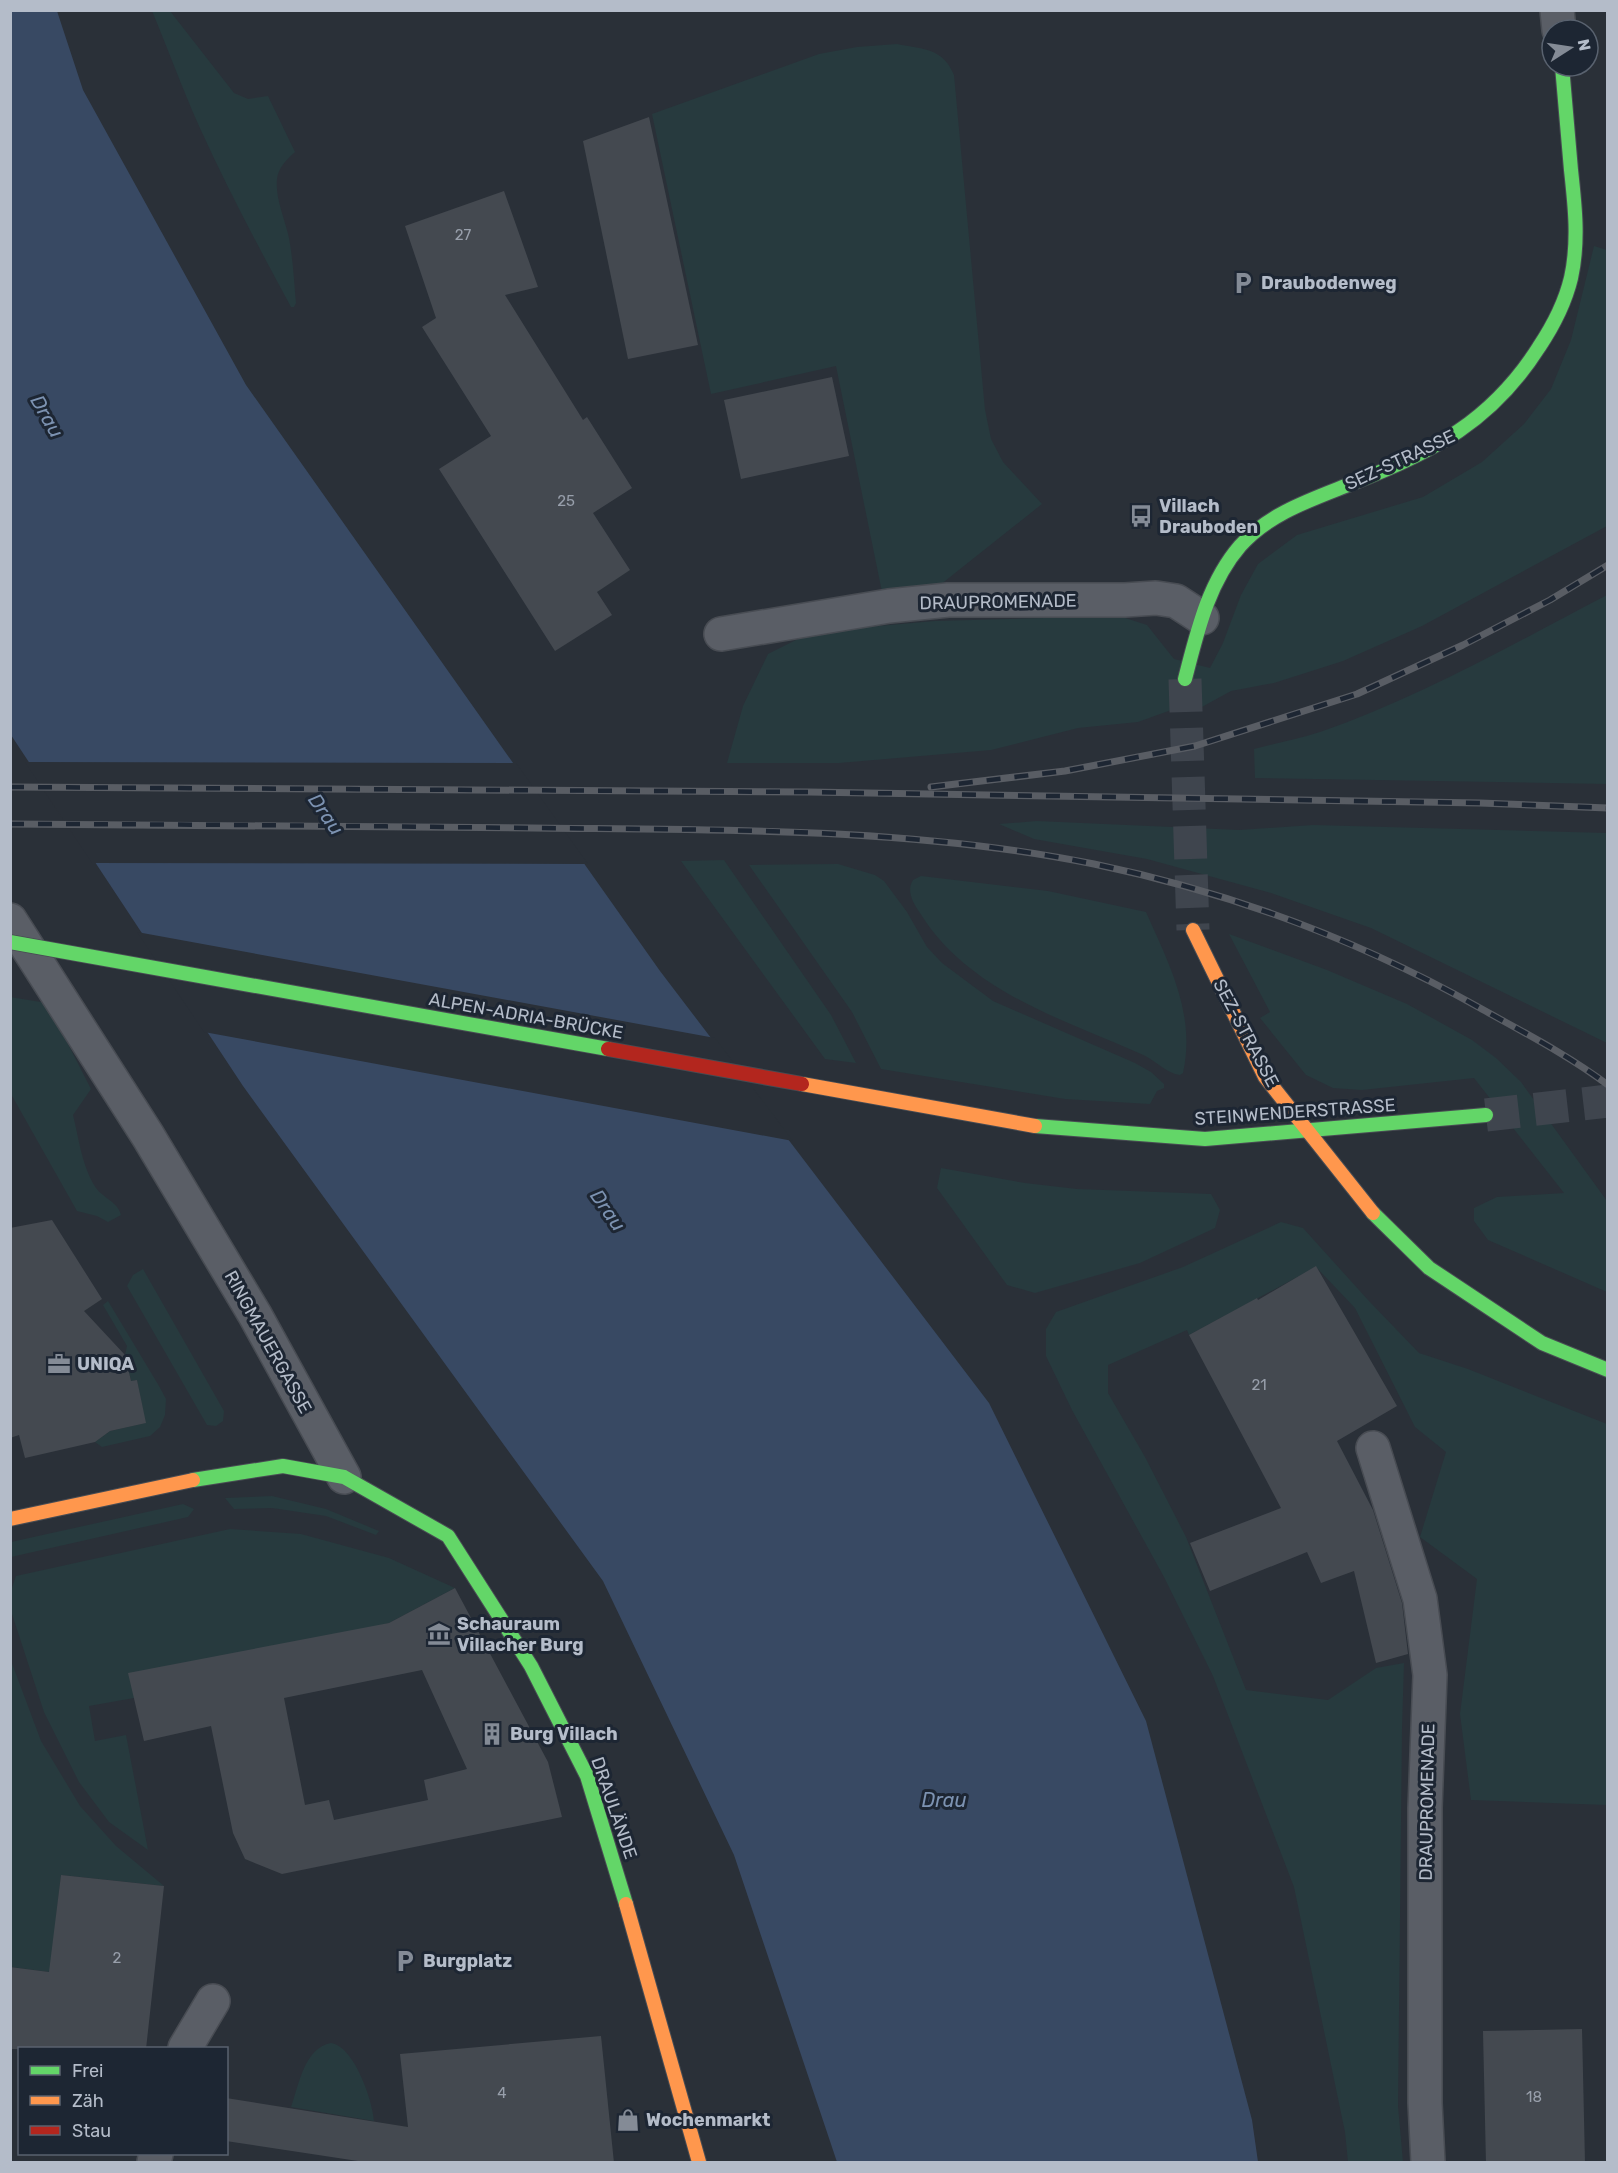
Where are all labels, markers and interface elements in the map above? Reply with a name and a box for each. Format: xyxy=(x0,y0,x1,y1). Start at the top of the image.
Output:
north arrow xyxy=(1540,18,1600,78)
text: N xyxy=(1574,37,1595,53)
house number: 27 xyxy=(455,226,472,244)
parking icon: Draubodenweg xyxy=(1230,270,1256,296)
place label: Draubodenweg xyxy=(1261,272,1397,294)
water label: Drau xyxy=(25,390,69,442)
street label: SEZ-STRASSE xyxy=(1341,425,1459,495)
house number: 25 xyxy=(557,492,575,510)
place label: Villach Drauboden xyxy=(1159,495,1258,538)
bus stop icon: Villach Drauboden xyxy=(1128,503,1154,529)
street label: DRAUPROMENADE xyxy=(919,590,1077,614)
water label: Drau xyxy=(303,789,349,839)
street label: SEZ-STRASSE xyxy=(1208,975,1284,1091)
street label: ALPEN-ADRIA-BRÜCKE xyxy=(427,988,625,1044)
street label: STEINWENDERSTRASSE xyxy=(1194,1094,1396,1130)
water label: Drau xyxy=(585,1185,631,1235)
street label: RINGMAUERGASSE xyxy=(220,1267,316,1417)
office icon: UNIQA xyxy=(46,1351,72,1377)
place label: UNIQA xyxy=(77,1353,134,1375)
house number: 21 xyxy=(1251,1376,1267,1394)
place label: Schauraum Villacher Burg xyxy=(457,1613,584,1656)
museum icon: Schauraum Villacher Burg xyxy=(426,1621,452,1647)
building icon: Burg Villach xyxy=(479,1721,505,1747)
place label: Burg Villach xyxy=(510,1723,618,1745)
street label: DRAUPROMENADE xyxy=(1415,1723,1439,1881)
street label: DRAULÄNDE xyxy=(586,1754,642,1862)
water label: Drau xyxy=(921,1788,967,1812)
parking icon: Burgplatz xyxy=(392,1948,418,1974)
house number: 2 xyxy=(113,1949,122,1967)
place label: Burgplatz xyxy=(423,1950,512,1972)
legend xyxy=(18,2047,228,2155)
text: Frei xyxy=(72,2060,103,2082)
house number: 4 xyxy=(497,2084,507,2102)
house number: 18 xyxy=(1526,2088,1542,2106)
text: Zäh xyxy=(72,2090,104,2112)
shop icon: Wochenmarkt xyxy=(615,2107,641,2133)
place label: Wochenmarkt xyxy=(646,2109,770,2131)
text: Stau xyxy=(72,2120,111,2142)

